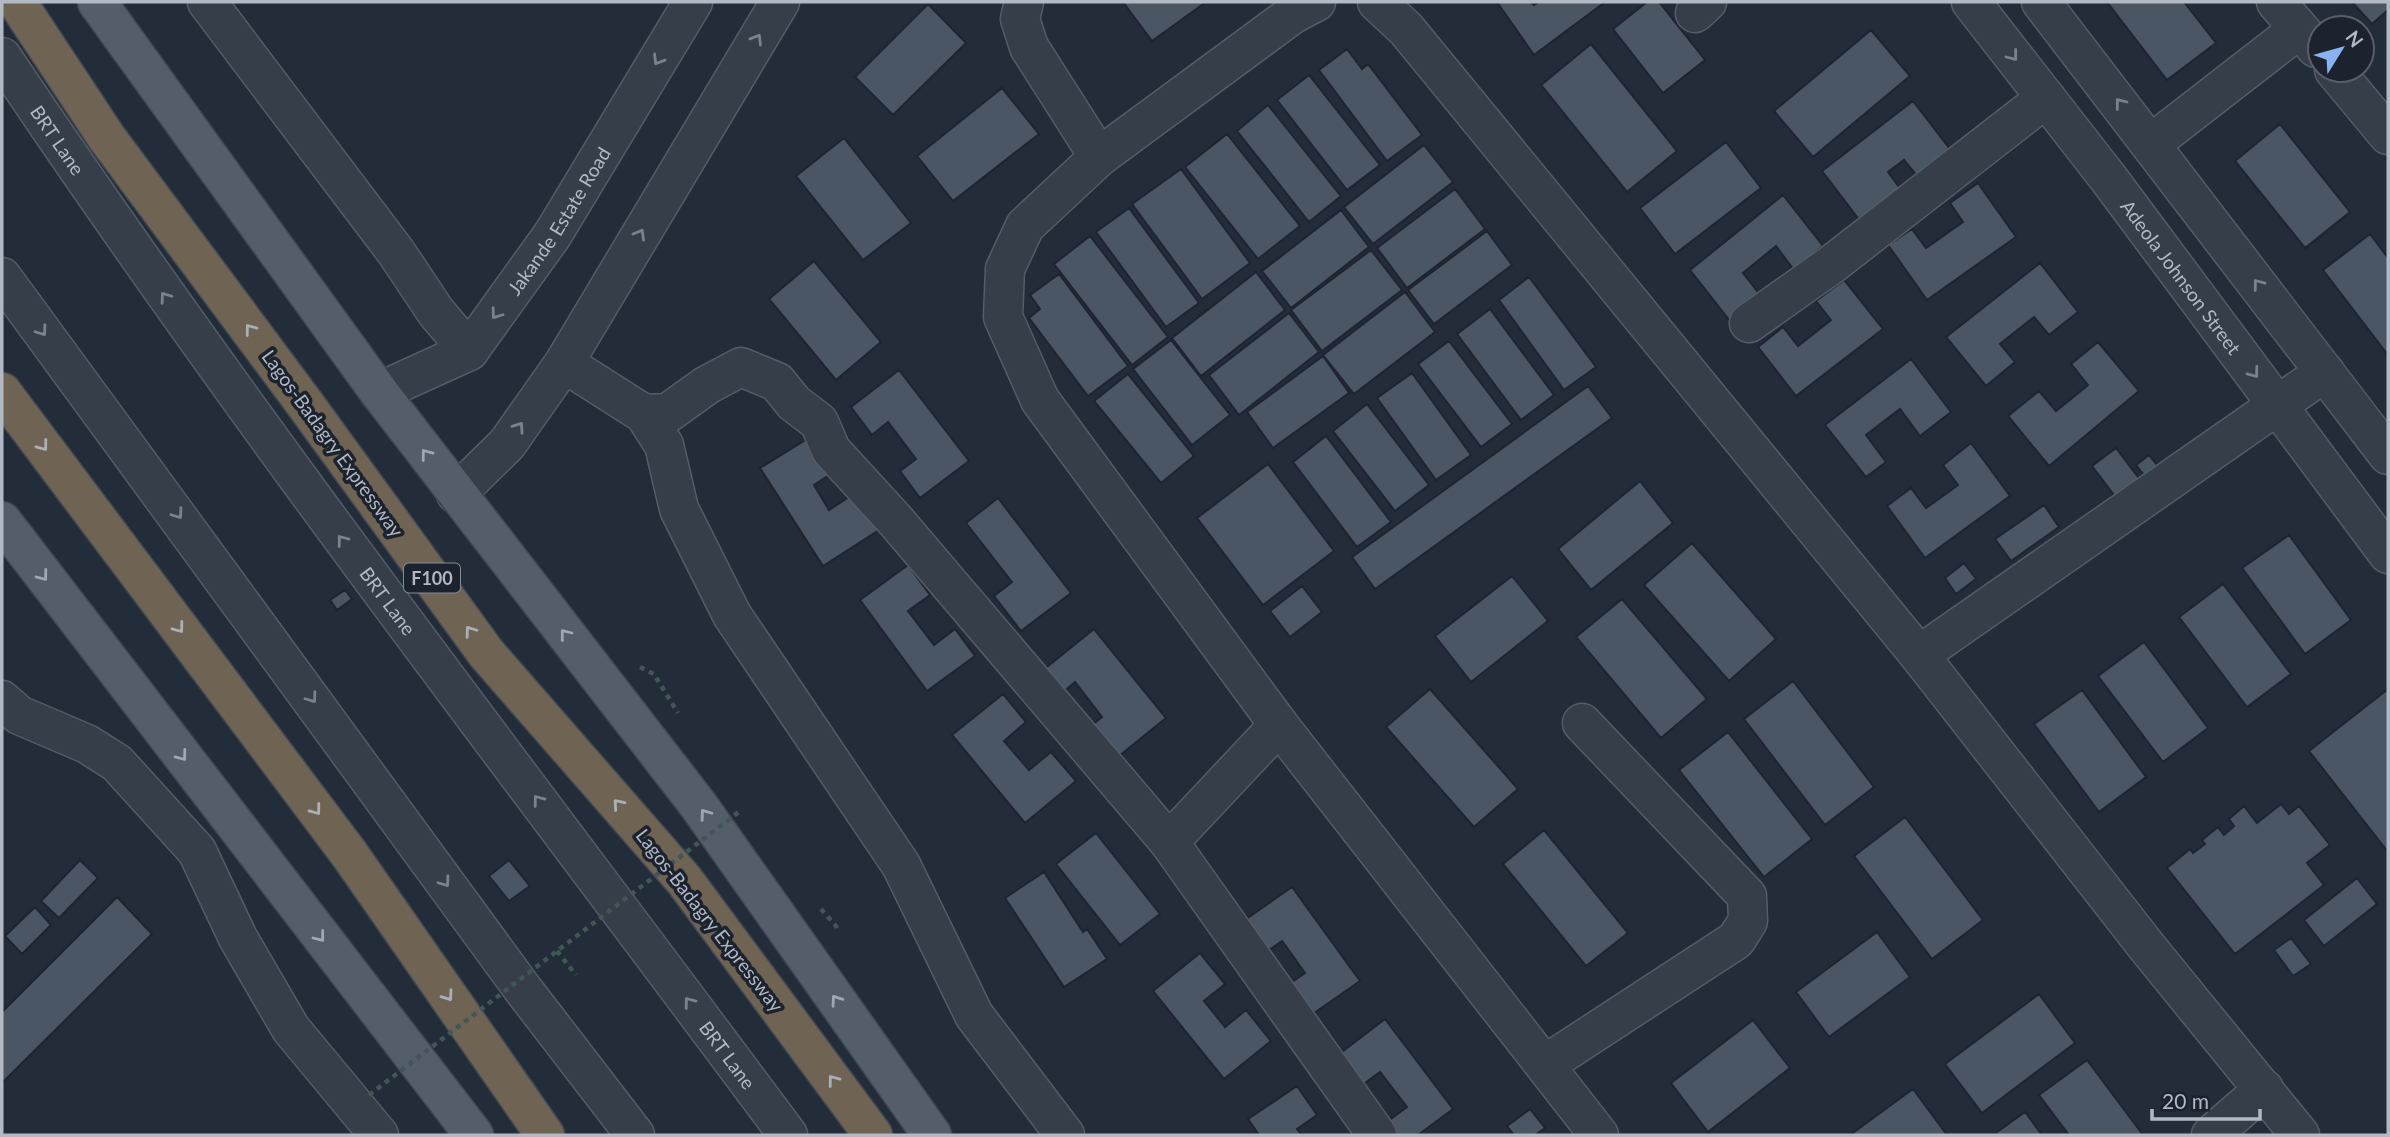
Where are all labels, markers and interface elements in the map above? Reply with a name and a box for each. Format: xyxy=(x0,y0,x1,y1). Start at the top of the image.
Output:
north arrow xyxy=(2306,14,2376,84)
text: N xyxy=(2341,26,2369,51)
one-way arrow xyxy=(749,34,762,47)
one-way arrow xyxy=(2005,47,2017,60)
one-way arrow xyxy=(653,53,666,66)
one-way arrow xyxy=(2116,98,2129,110)
street label: BRT Lane xyxy=(26,101,90,179)
street label: Jakande Estate Road xyxy=(502,143,614,299)
street label: Adeola Johnson Street xyxy=(2117,195,2247,358)
one-way arrow xyxy=(631,228,644,241)
one-way arrow xyxy=(2254,279,2267,291)
one-way arrow xyxy=(161,292,173,305)
one-way arrow xyxy=(492,306,504,319)
one-way arrow xyxy=(34,324,47,336)
one-way arrow xyxy=(245,324,258,337)
street label: Lagos-Badagry Expressway xyxy=(257,345,409,541)
one-way arrow xyxy=(2246,365,2259,378)
one-way arrow xyxy=(511,422,524,435)
one-way arrow xyxy=(34,439,47,451)
one-way arrow xyxy=(422,450,434,462)
one-way arrow xyxy=(169,506,182,519)
one-way arrow xyxy=(338,536,350,548)
street label: BRT Lane xyxy=(356,562,421,639)
road number: F100 xyxy=(404,564,460,592)
one-way arrow xyxy=(35,568,48,580)
one-way arrow xyxy=(171,621,184,633)
one-way arrow xyxy=(466,626,478,639)
one-way arrow xyxy=(561,630,574,642)
one-way arrow xyxy=(304,690,316,703)
one-way arrow xyxy=(173,749,186,761)
one-way arrow xyxy=(533,795,546,808)
one-way arrow xyxy=(614,800,626,813)
one-way arrow xyxy=(308,802,320,815)
one-way arrow xyxy=(701,809,713,822)
street label: Lagos-Badagry Expressway xyxy=(632,824,789,1016)
one-way arrow xyxy=(437,874,450,887)
one-way arrow xyxy=(312,929,325,941)
one-way arrow xyxy=(440,988,452,1001)
one-way arrow xyxy=(832,995,844,1008)
one-way arrow xyxy=(685,997,697,1010)
street label: BRT Lane xyxy=(695,1016,761,1093)
one-way arrow xyxy=(828,1076,841,1088)
scale bar xyxy=(2152,1078,2260,1122)
text: 20 m xyxy=(2162,1088,2209,1113)

